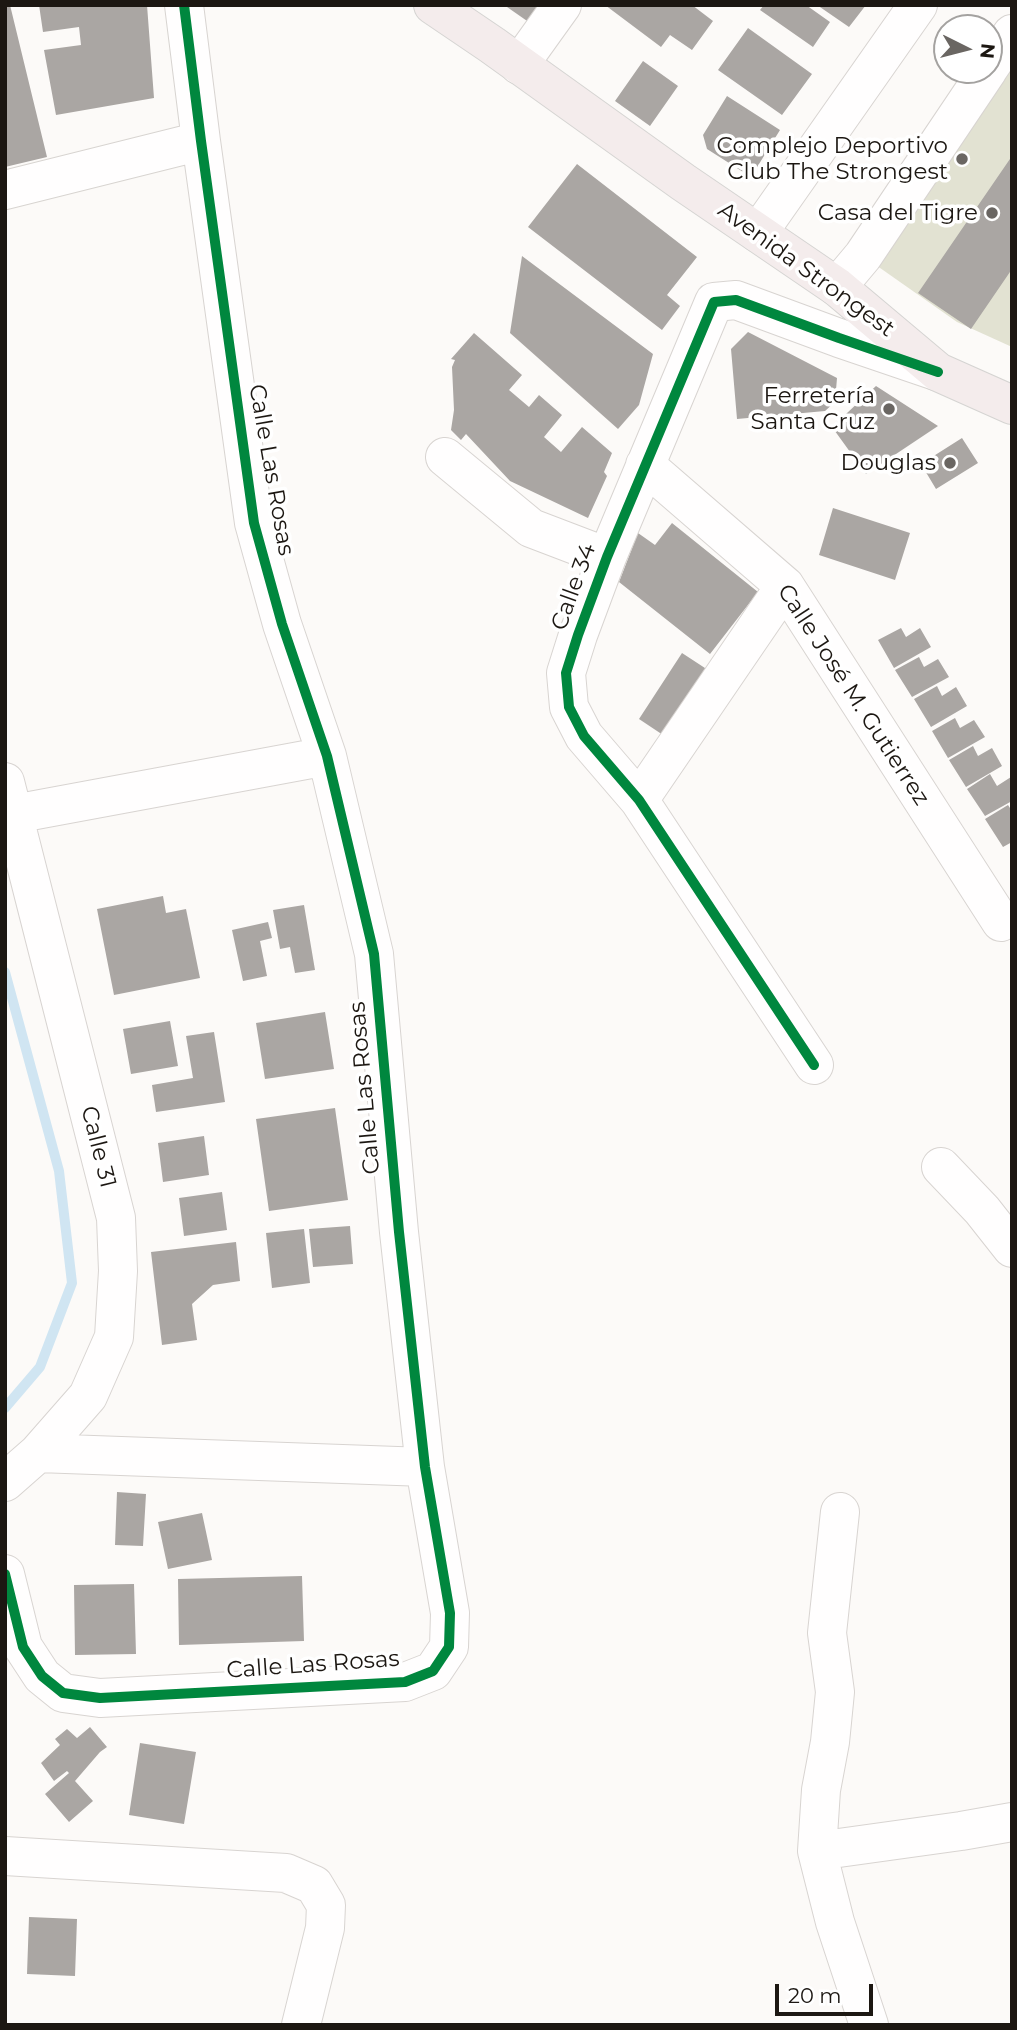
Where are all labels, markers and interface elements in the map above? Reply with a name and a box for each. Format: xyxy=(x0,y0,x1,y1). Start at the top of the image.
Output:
north arrow xyxy=(933,14,1003,84)
text: N xyxy=(975,42,1000,60)
place label: Complejo Deportivo Club The Strongest xyxy=(717,132,948,186)
marker: Complejo Deportivo Club The Strongest xyxy=(954,151,970,167)
street label: Avenida Strongest xyxy=(712,197,900,343)
place label: Casa del Tigre xyxy=(818,199,978,227)
marker: Casa del Tigre xyxy=(984,205,1000,221)
street label: Calle Las Rosas xyxy=(242,382,300,558)
place label: Ferretería Santa Cruz xyxy=(751,382,875,436)
marker: Ferretería Santa Cruz xyxy=(881,401,897,417)
place label: Douglas xyxy=(840,449,936,477)
marker: Douglas xyxy=(942,455,958,471)
street label: Calle 34 xyxy=(546,540,602,634)
street label: Calle José M. Gutierrez xyxy=(771,579,935,811)
street label: Calle Las Rosas xyxy=(344,1000,386,1176)
street label: Calle 31 xyxy=(75,1103,121,1191)
street label: Calle Las Rosas xyxy=(226,1645,400,1685)
scale bar xyxy=(779,1970,877,2014)
text: 20 m xyxy=(788,1983,842,2008)

